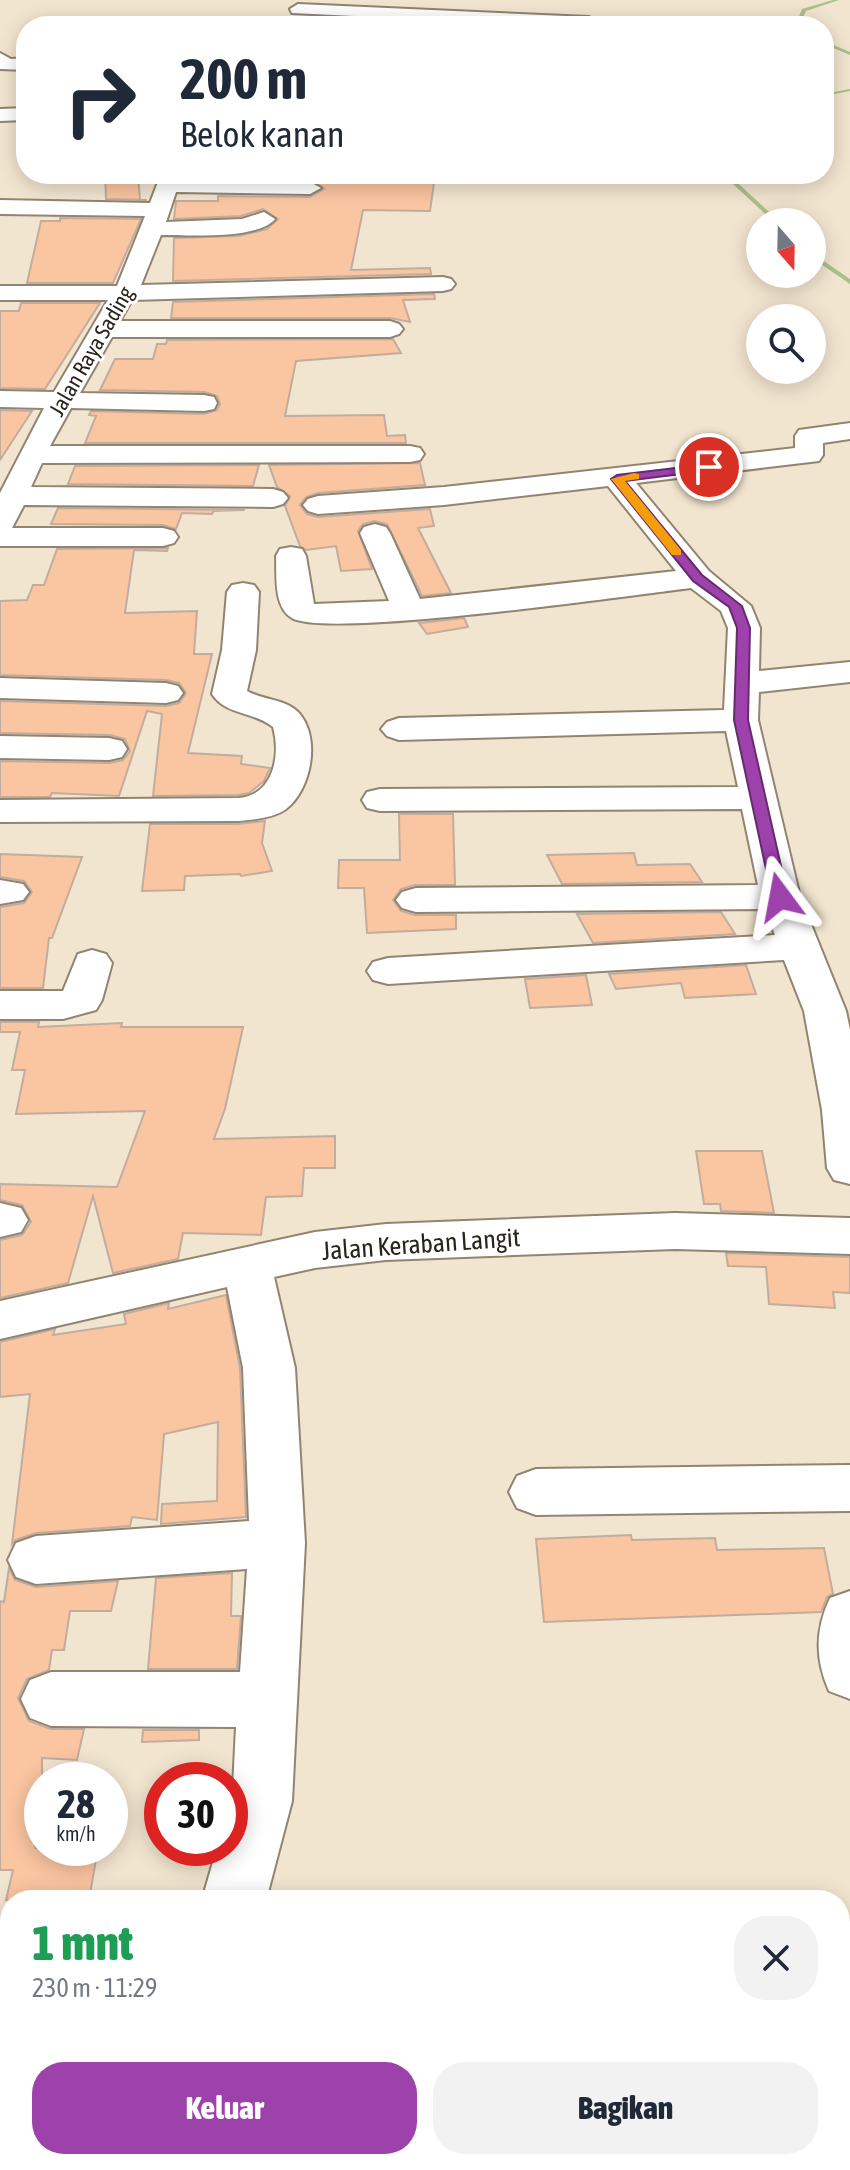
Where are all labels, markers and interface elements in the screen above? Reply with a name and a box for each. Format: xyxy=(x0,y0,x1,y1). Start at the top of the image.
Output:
text: 200 m xyxy=(180,47,307,111)
icon: right xyxy=(48,48,152,152)
text: Belok kanan xyxy=(180,113,345,155)
north arrow xyxy=(746,208,826,288)
map controls xyxy=(746,208,826,384)
street label: Jalan Raya Sading xyxy=(43,281,139,420)
button: search xyxy=(746,304,826,384)
pin xyxy=(675,433,743,501)
icon: arrive xyxy=(687,445,731,489)
position arrow xyxy=(738,855,822,939)
street label: Jalan Keraban Langit xyxy=(321,1222,521,1266)
speed limit sign: 30 xyxy=(144,1762,248,1866)
text: 28 xyxy=(57,1781,95,1826)
text: km/h xyxy=(56,1822,96,1845)
text: 1 mnt xyxy=(32,1915,133,1970)
button: close xyxy=(734,1916,818,2000)
text: 230 m · 11:29 xyxy=(32,1973,157,2003)
button: Keluar xyxy=(32,2062,417,2154)
button: Bagikan xyxy=(433,2062,818,2154)

